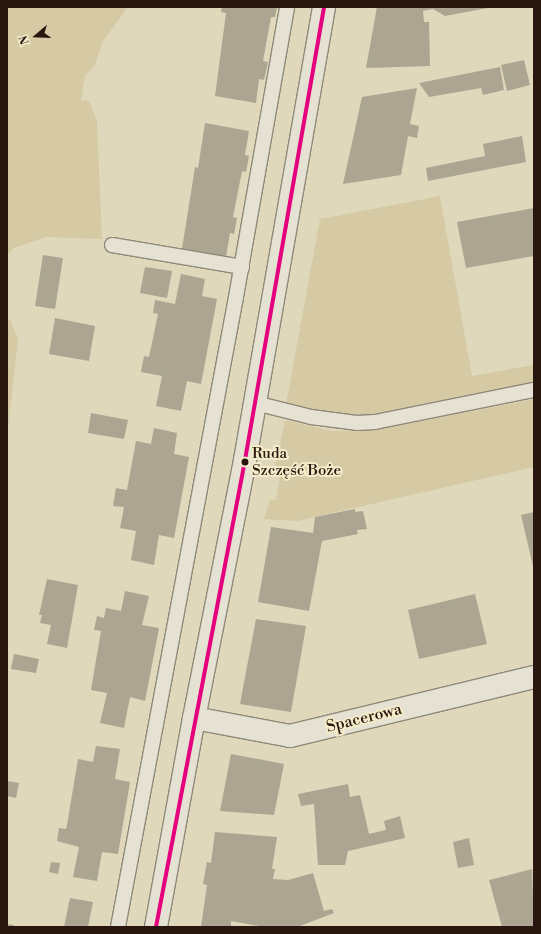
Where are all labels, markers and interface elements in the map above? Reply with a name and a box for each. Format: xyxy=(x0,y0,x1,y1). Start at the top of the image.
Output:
north arrow xyxy=(16,16,56,56)
text: N xyxy=(17,34,33,46)
place label: Ruda Szczęść Boże xyxy=(252,444,341,479)
marker: Ruda Szczęść Boże xyxy=(240,457,250,467)
street label: Spacerowa xyxy=(324,699,404,737)

